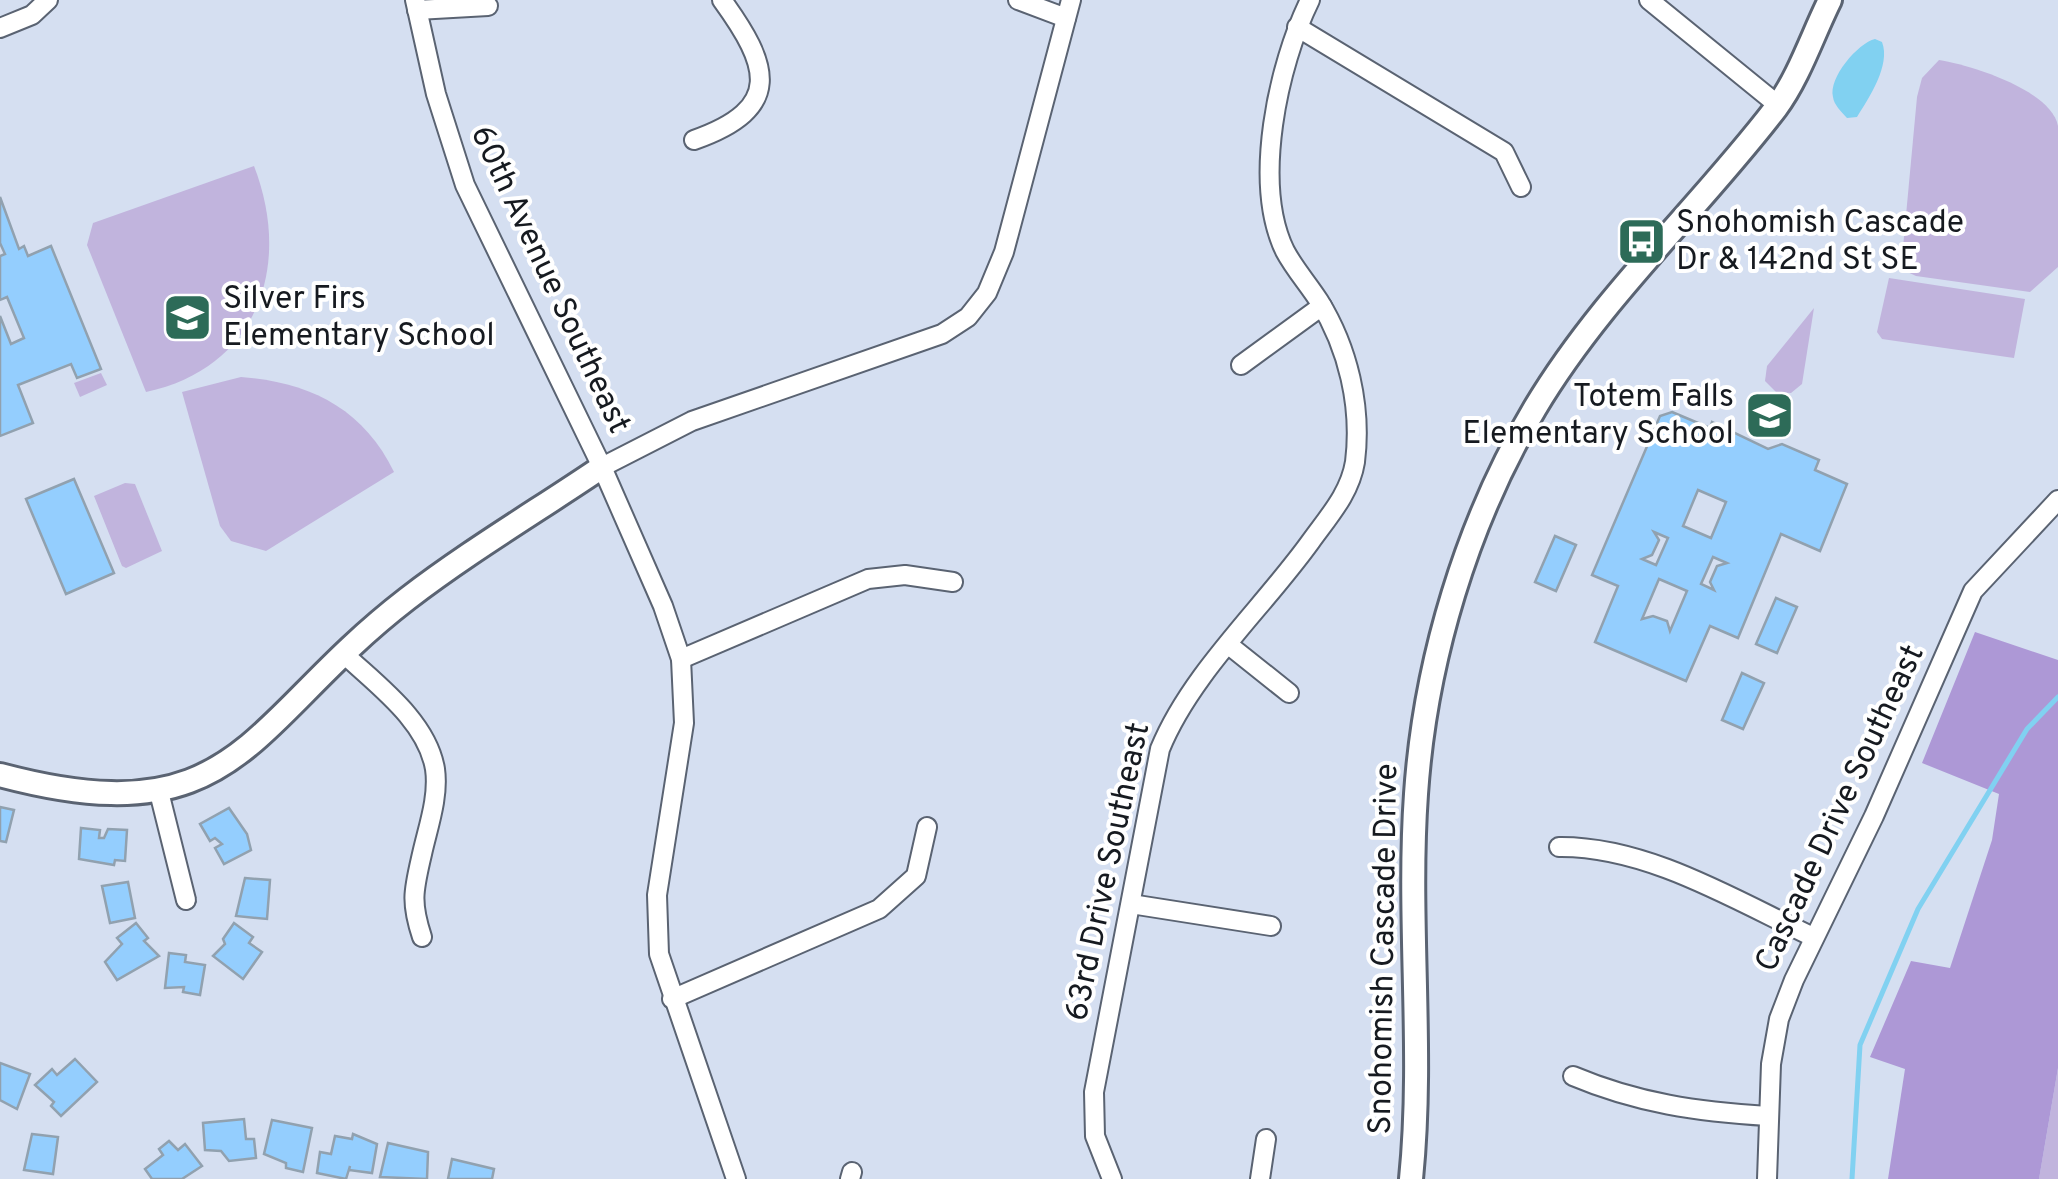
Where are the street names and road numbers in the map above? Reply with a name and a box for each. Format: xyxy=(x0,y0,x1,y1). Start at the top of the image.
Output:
street label: 60th Avenue Southeast xyxy=(460,120,638,440)
street label: Cascade Drive Southeast xyxy=(1748,639,1934,979)
street label: 63rd Drive Southeast xyxy=(1058,719,1160,1025)
street label: Snohomish Cascade Drive xyxy=(1362,763,1408,1135)

